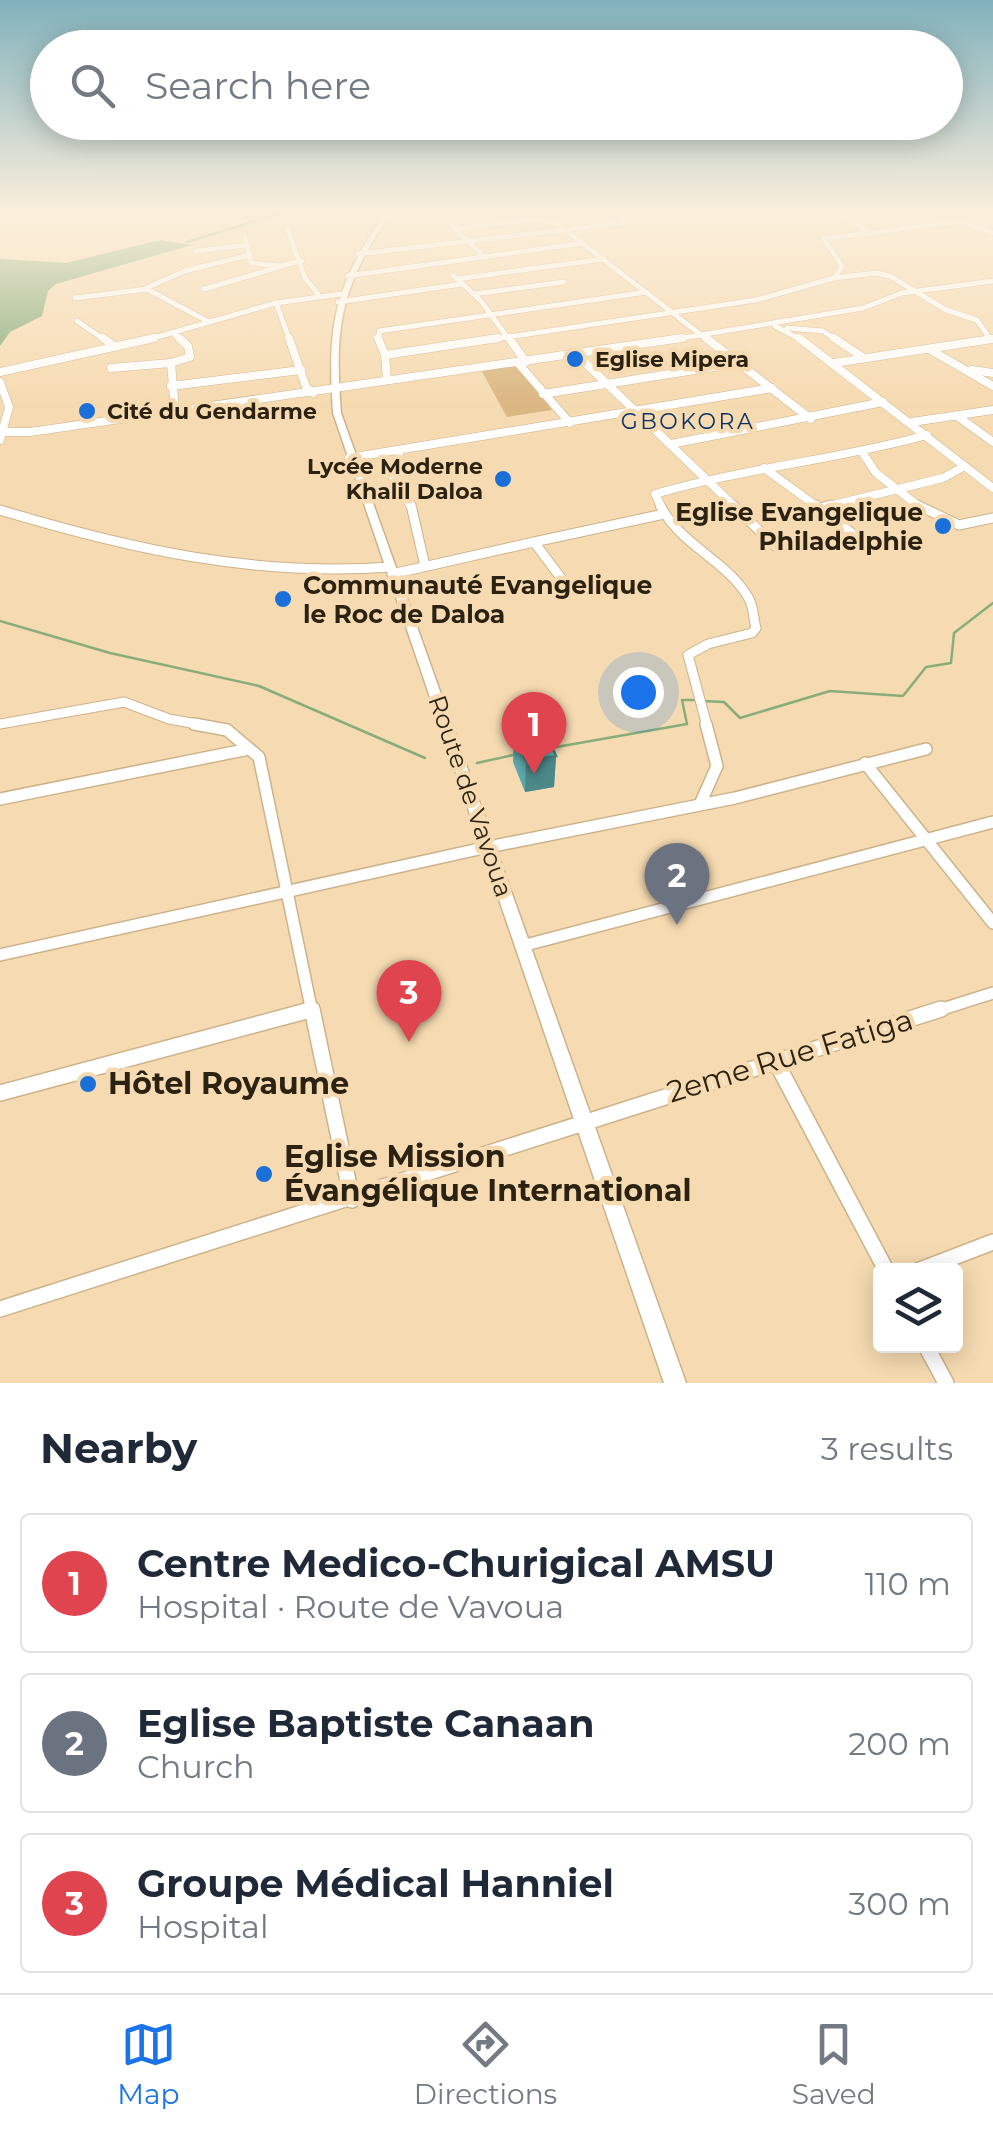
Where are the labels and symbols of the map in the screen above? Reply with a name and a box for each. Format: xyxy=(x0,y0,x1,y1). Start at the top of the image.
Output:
place label: Eglise Mipera xyxy=(595,346,749,373)
marker: Eglise Mipera xyxy=(564,348,586,370)
place label: Cité du Gendarme xyxy=(107,398,317,425)
marker: Cité du Gendarme xyxy=(76,400,98,422)
district label: GBOKORA xyxy=(621,408,755,435)
place label: Lycée Moderne Khalil Daloa xyxy=(307,453,483,505)
marker: Lycée Moderne Khalil Daloa xyxy=(492,468,514,490)
place label: Eglise Evangelique Philadelphie xyxy=(675,497,923,556)
marker: Eglise Evangelique Philadelphie xyxy=(932,515,954,537)
place label: Communauté Evangelique le Roc de Daloa xyxy=(303,570,652,629)
marker: Communauté Evangelique le Roc de Daloa xyxy=(272,588,294,610)
your location xyxy=(613,667,664,718)
street label: Route de Vavoua xyxy=(422,691,520,901)
pin: 1 xyxy=(502,692,566,774)
pin: 2 xyxy=(644,842,710,925)
pin: 3 xyxy=(376,960,442,1042)
street label: 2eme Rue Fatiga xyxy=(662,1001,917,1111)
place label: Hôtel Royaume xyxy=(108,1065,349,1102)
marker: Hôtel Royaume xyxy=(77,1073,99,1095)
place label: Eglise Mission Évangélique International xyxy=(284,1138,691,1209)
marker: Eglise Mission Évangélique International xyxy=(253,1163,275,1185)

